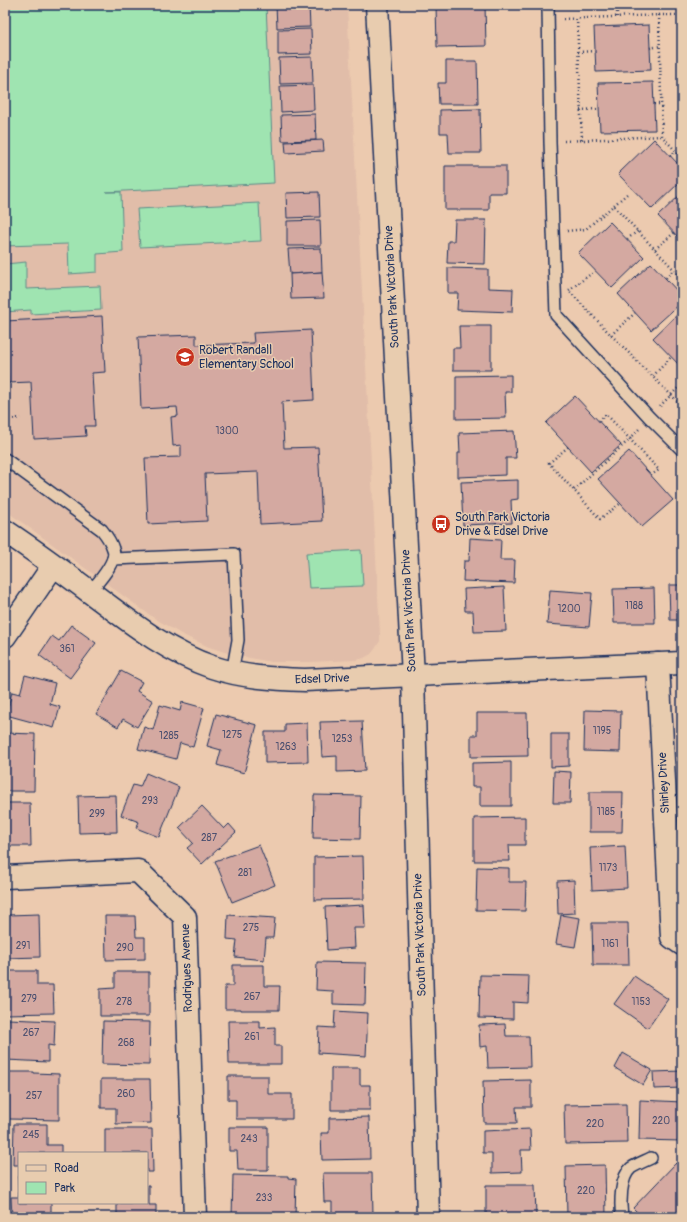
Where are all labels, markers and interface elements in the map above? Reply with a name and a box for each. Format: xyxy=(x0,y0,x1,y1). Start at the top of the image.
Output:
street label: South Park Victoria Drive xyxy=(381,225,403,349)
place label: Robert Randall Elementary School xyxy=(199,343,294,372)
school or university icon: Robert Randall Elementary School xyxy=(174,346,196,368)
house number: 1300 xyxy=(215,425,239,437)
place label: South Park Victoria Drive & Edsel Drive xyxy=(455,510,550,539)
bus stop icon: South Park Victoria Drive & Edsel Drive xyxy=(430,513,452,535)
street label: South Park Victoria Drive xyxy=(398,549,420,673)
house number: 1188 xyxy=(625,600,643,612)
house number: 1200 xyxy=(557,603,581,615)
house number: 361 xyxy=(59,643,75,655)
street label: Edsel Drive xyxy=(295,671,350,687)
house number: 1195 xyxy=(593,725,611,737)
house number: 1275 xyxy=(222,729,242,741)
house number: 1285 xyxy=(159,730,179,742)
house number: 1253 xyxy=(332,733,353,745)
house number: 1263 xyxy=(276,741,297,753)
street label: Shirley Drive xyxy=(655,752,673,814)
house number: 293 xyxy=(142,795,159,807)
house number: 1185 xyxy=(597,806,615,818)
house number: 299 xyxy=(89,808,105,820)
house number: 287 xyxy=(201,832,218,844)
house number: 1173 xyxy=(599,862,618,874)
house number: 281 xyxy=(238,867,252,879)
street label: South Park Victoria Drive xyxy=(410,873,430,997)
house number: 275 xyxy=(243,922,259,934)
street label: Rodrigues Avenue xyxy=(178,923,196,1013)
house number: 1161 xyxy=(601,938,619,950)
house number: 291 xyxy=(16,940,30,952)
house number: 290 xyxy=(116,942,134,954)
house number: 267 xyxy=(244,991,261,1003)
house number: 279 xyxy=(21,993,37,1005)
house number: 278 xyxy=(116,996,132,1008)
house number: 1153 xyxy=(632,996,651,1008)
house number: 267 xyxy=(23,1027,40,1039)
house number: 261 xyxy=(244,1031,260,1043)
house number: 268 xyxy=(118,1037,134,1049)
house number: 260 xyxy=(117,1088,135,1100)
house number: 257 xyxy=(26,1090,43,1102)
house number: 220 xyxy=(652,1115,670,1127)
house number: 220 xyxy=(586,1118,604,1130)
house number: 245 xyxy=(23,1129,39,1141)
house number: 243 xyxy=(241,1133,258,1145)
legend xyxy=(18,1152,148,1204)
text: Road xyxy=(54,1161,79,1176)
text: Park xyxy=(54,1181,75,1196)
house number: 220 xyxy=(577,1185,595,1197)
house number: 233 xyxy=(256,1192,273,1204)

